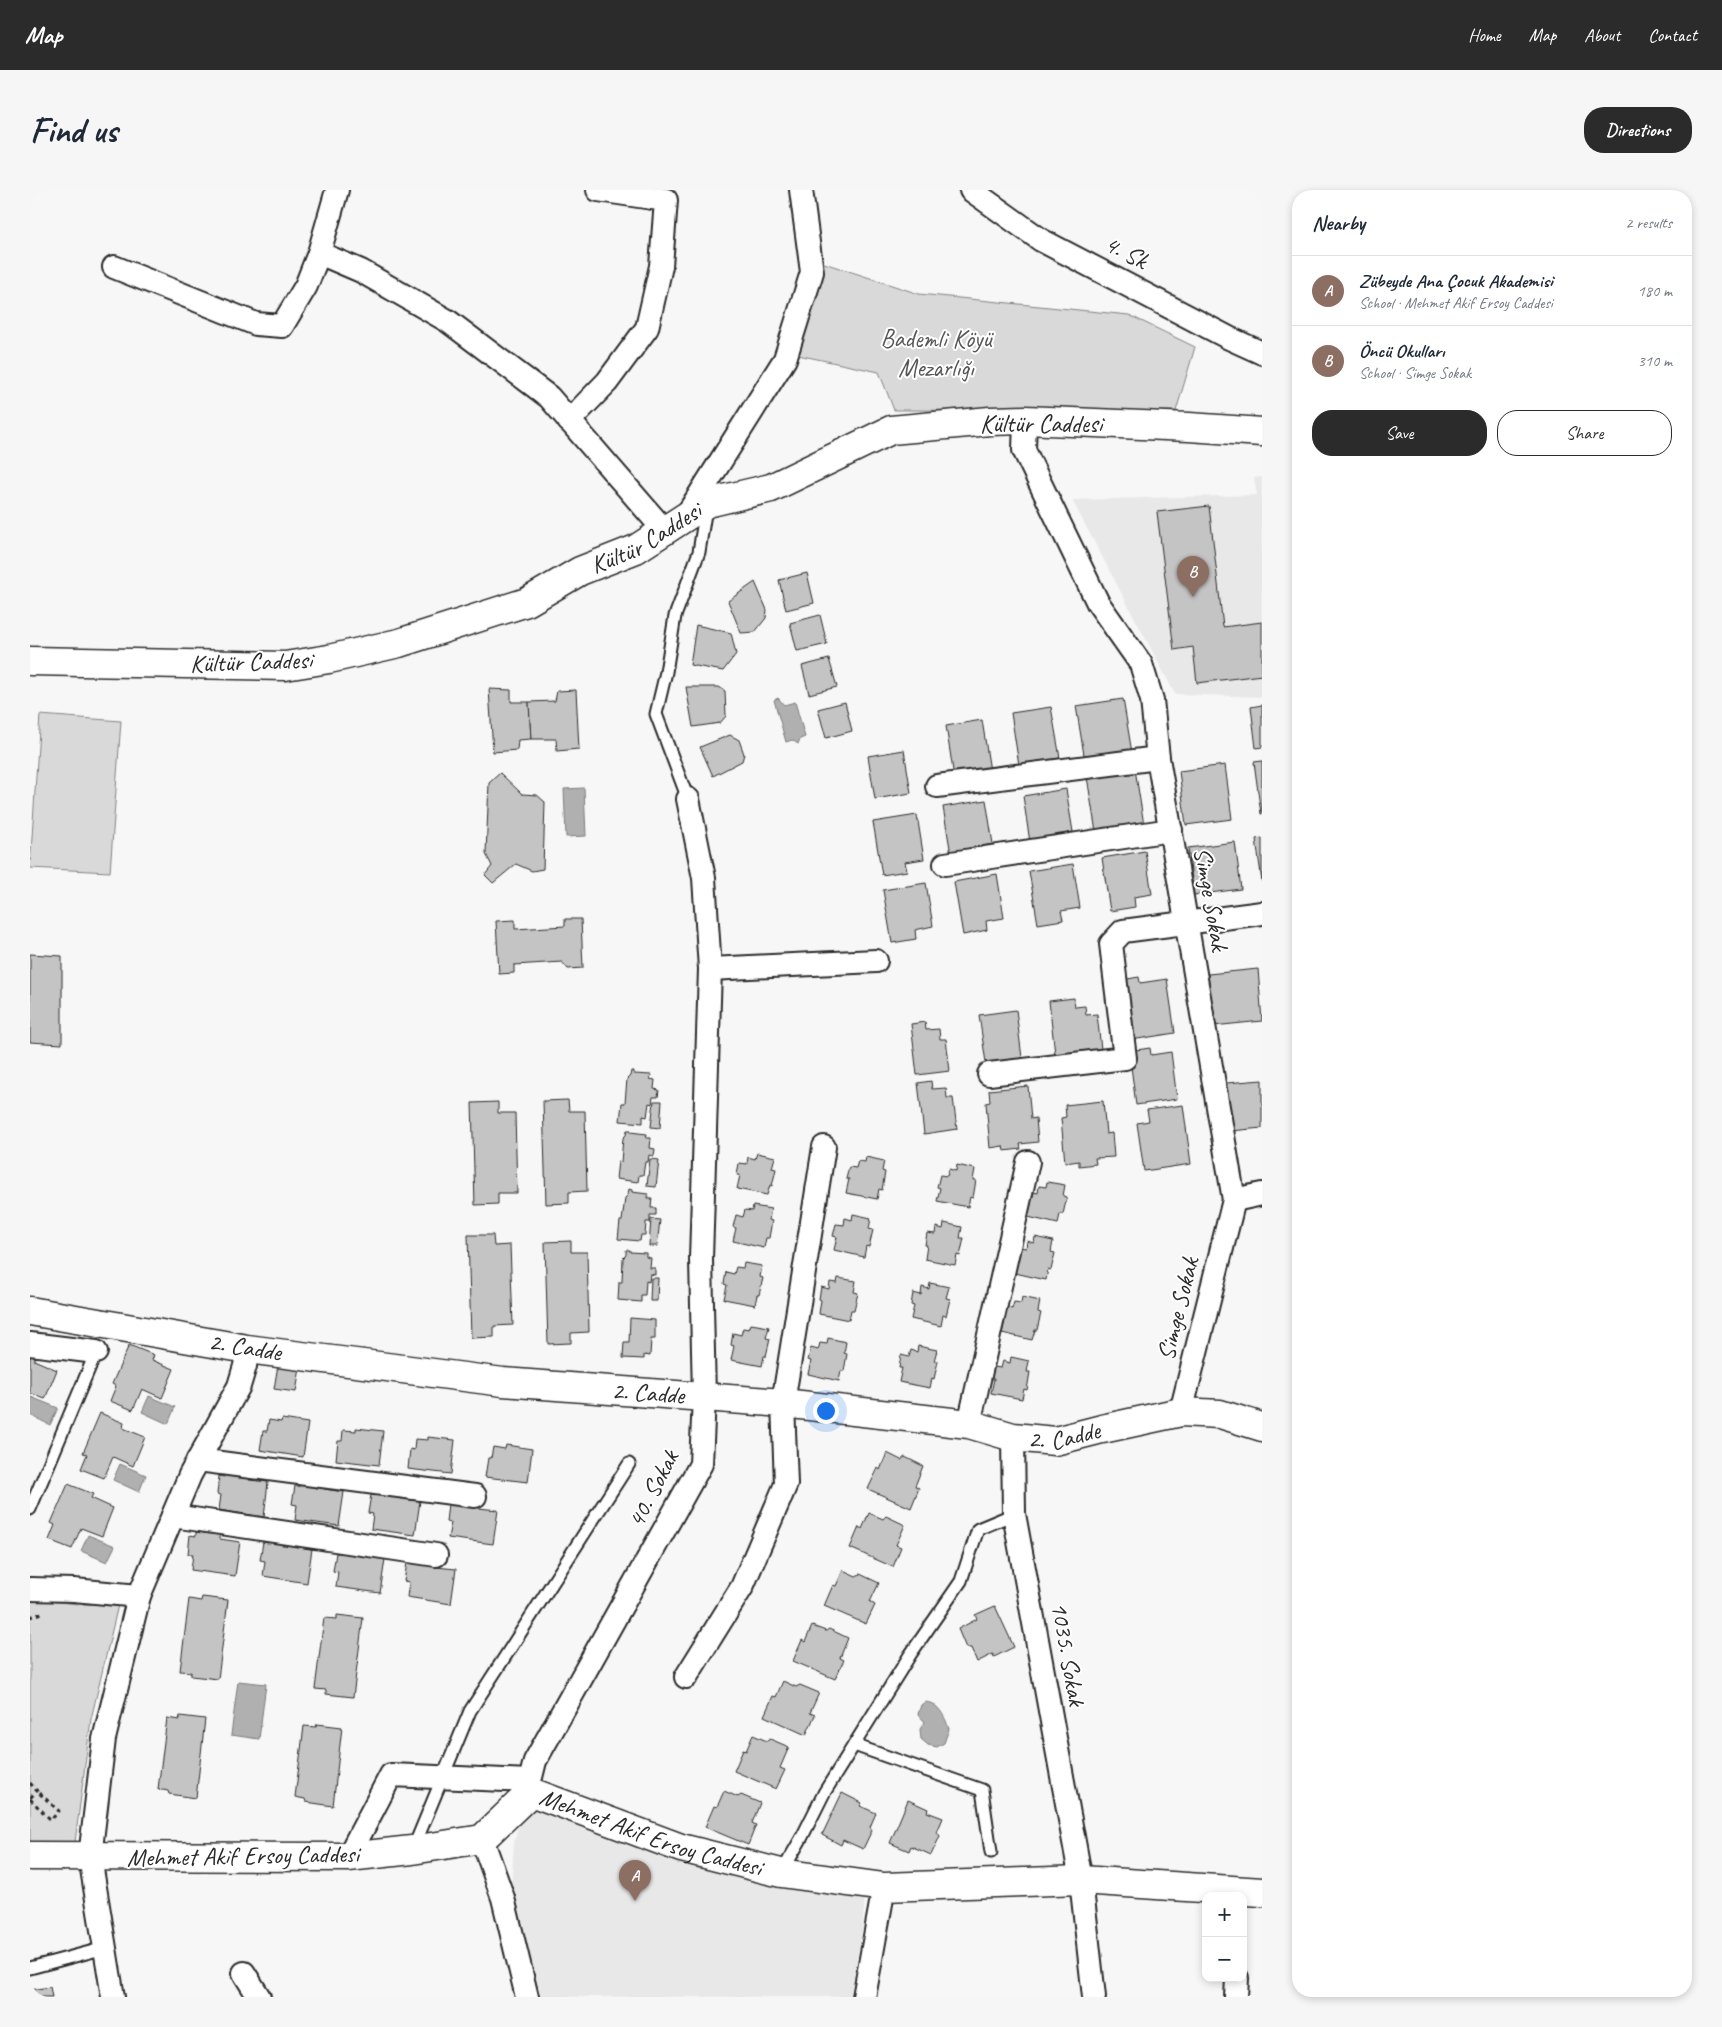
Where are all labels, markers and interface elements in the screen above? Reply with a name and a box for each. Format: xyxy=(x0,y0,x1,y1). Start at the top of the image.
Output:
text: Map xyxy=(25,20,62,50)
text: Home xyxy=(1468,24,1501,46)
text: Map xyxy=(1529,24,1556,46)
text: About xyxy=(1584,24,1620,46)
text: Contact xyxy=(1648,24,1697,46)
button: Directions xyxy=(1584,107,1692,153)
text: Find us xyxy=(30,108,117,153)
text: Nearby xyxy=(1312,210,1365,236)
text: 2 results xyxy=(1625,213,1672,233)
street label: 4. Sk xyxy=(1099,228,1154,277)
text: Zübeyde Ana Çocuk Akademisi xyxy=(1359,269,1553,293)
text: A xyxy=(1324,281,1332,301)
text: 180 m xyxy=(1638,281,1672,301)
text: School · Mehmet Akif Ersoy Caddesi xyxy=(1359,293,1553,313)
park label: Bademli Köyü Mezarlığı xyxy=(880,323,994,384)
text: Öncü Okulları xyxy=(1359,339,1445,363)
text: B xyxy=(1324,351,1332,371)
text: 310 m xyxy=(1638,351,1672,371)
text: School · Simge Sokak xyxy=(1359,363,1471,383)
street label: Kültür Caddesi xyxy=(980,408,1105,440)
button: Save xyxy=(1312,410,1487,456)
button: Share xyxy=(1497,410,1672,456)
street label: Kültür Caddesi xyxy=(586,493,710,581)
pin: B xyxy=(1177,556,1209,597)
street label: Kültür Caddesi xyxy=(189,644,316,680)
street label: Simge Sokak xyxy=(1186,845,1236,955)
street label: Simge Sokak xyxy=(1150,1253,1207,1364)
street label: 2. Cadde xyxy=(207,1326,285,1369)
street label: 2. Cadde xyxy=(611,1375,687,1412)
your location xyxy=(813,1398,839,1424)
street label: 2. Cadde xyxy=(1027,1414,1105,1458)
street label: 40. Sokak xyxy=(620,1443,687,1533)
street label: 1035. Sokak xyxy=(1043,1600,1093,1710)
street label: Mehmet Akif Ersoy Caddesi xyxy=(535,1782,767,1882)
street label: Mehmet Akif Ersoy Caddesi xyxy=(127,1838,363,1874)
pin: A xyxy=(619,1860,651,1901)
map controls xyxy=(1202,1892,1247,1982)
button: + xyxy=(1202,1892,1247,1937)
button: − xyxy=(1202,1937,1247,1982)

